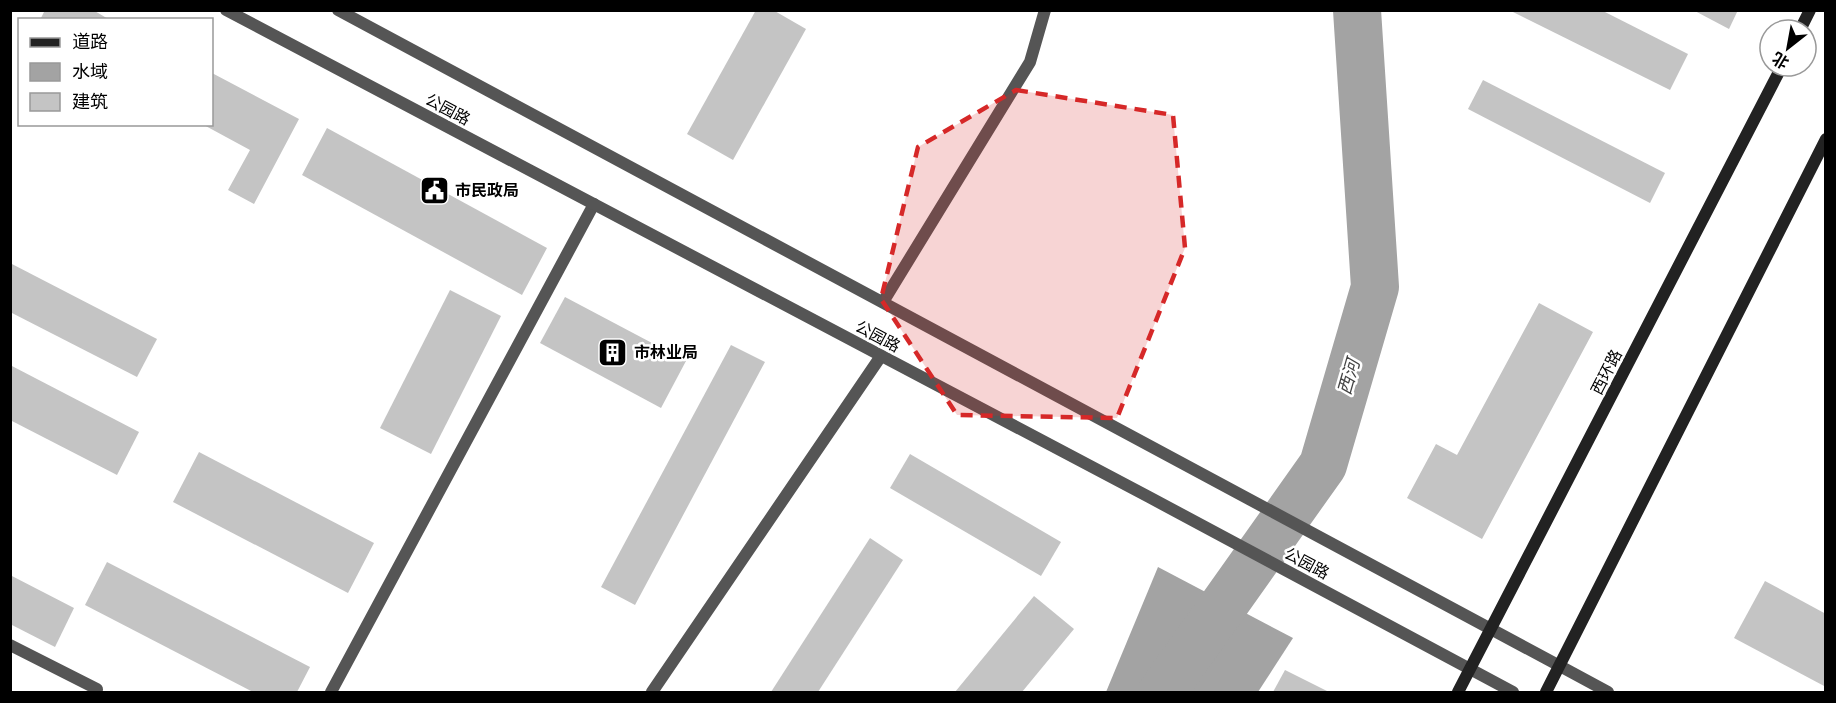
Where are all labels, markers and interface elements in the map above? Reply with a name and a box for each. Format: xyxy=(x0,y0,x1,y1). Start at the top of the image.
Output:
legend xyxy=(18,18,213,126)
north arrow xyxy=(1758,18,1818,78)
text: 道路 xyxy=(72,29,108,54)
text: 北 xyxy=(1768,46,1793,74)
text: 水域 xyxy=(72,59,108,84)
street label: 公园路 xyxy=(421,88,474,131)
text: 建筑 xyxy=(72,89,108,114)
public building icon: 市民政局 xyxy=(418,174,450,206)
place label: 市民政局 xyxy=(455,179,519,202)
street label: 公园路 xyxy=(851,315,904,358)
building icon: 市林业局 xyxy=(597,336,629,368)
place label: 市林业局 xyxy=(634,341,698,364)
street label: 西环路 xyxy=(1585,346,1628,399)
water label: 西河 xyxy=(1332,353,1366,398)
street label: 公园路 xyxy=(1280,542,1333,585)

